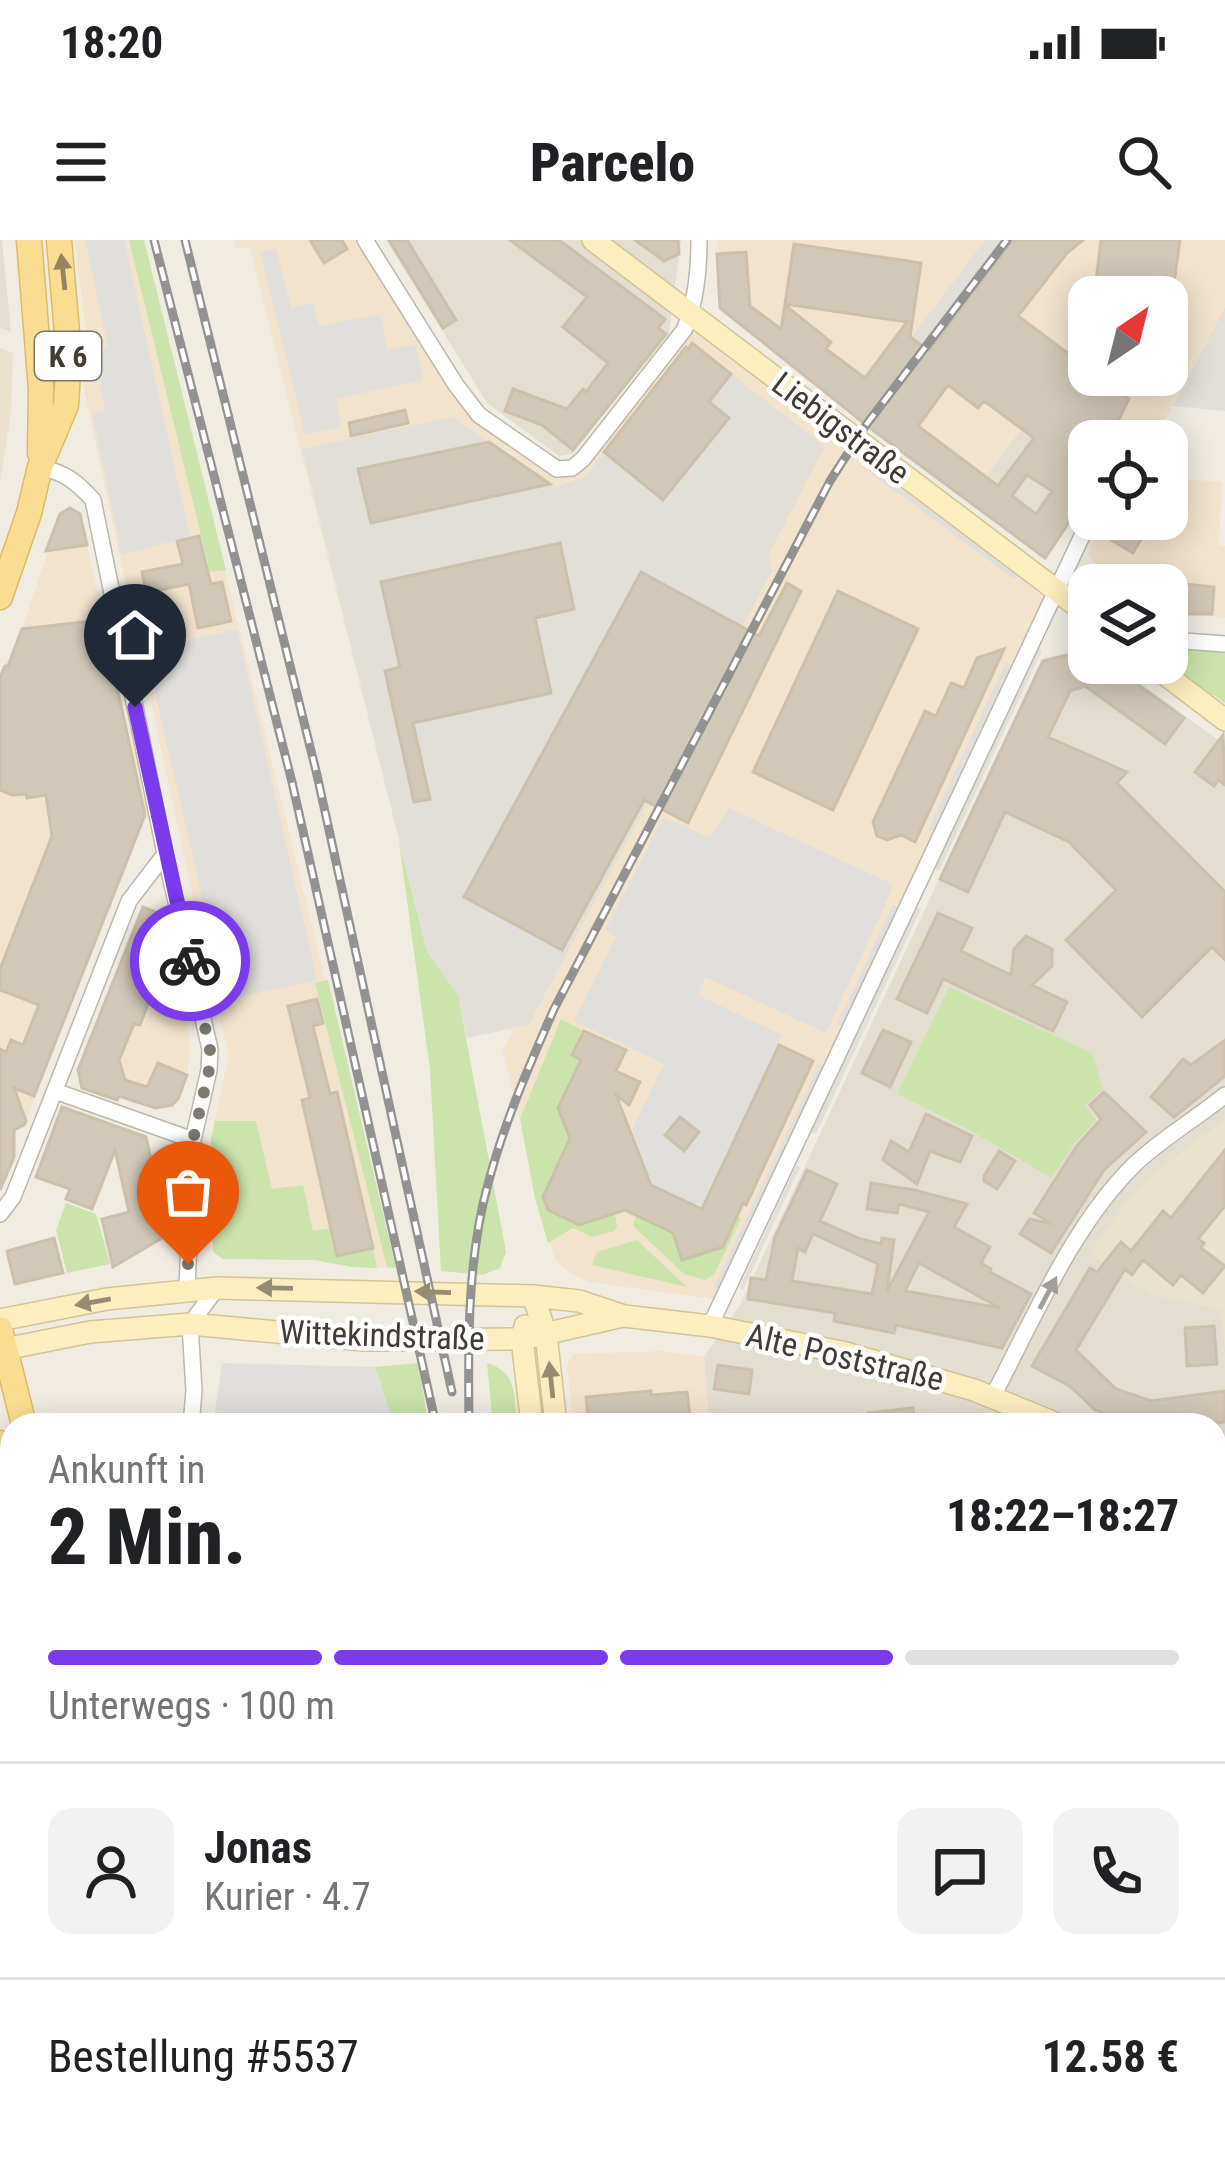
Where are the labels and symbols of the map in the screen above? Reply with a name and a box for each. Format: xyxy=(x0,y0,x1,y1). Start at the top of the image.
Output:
one-way arrow xyxy=(53,253,72,290)
north arrow xyxy=(1068,276,1188,396)
road number: K 6 xyxy=(35,332,101,380)
street label: Liebigstraße xyxy=(765,364,917,492)
pin xyxy=(84,584,186,707)
courier xyxy=(130,901,250,1021)
pin xyxy=(137,1141,239,1264)
one-way arrow xyxy=(1037,1275,1058,1310)
one-way arrow xyxy=(255,1279,293,1298)
one-way arrow xyxy=(413,1283,451,1302)
one-way arrow xyxy=(74,1293,111,1312)
street label: Wittekindstraße xyxy=(279,1312,485,1358)
street label: Alte Poststraße xyxy=(742,1315,948,1399)
one-way arrow xyxy=(542,1361,561,1398)

